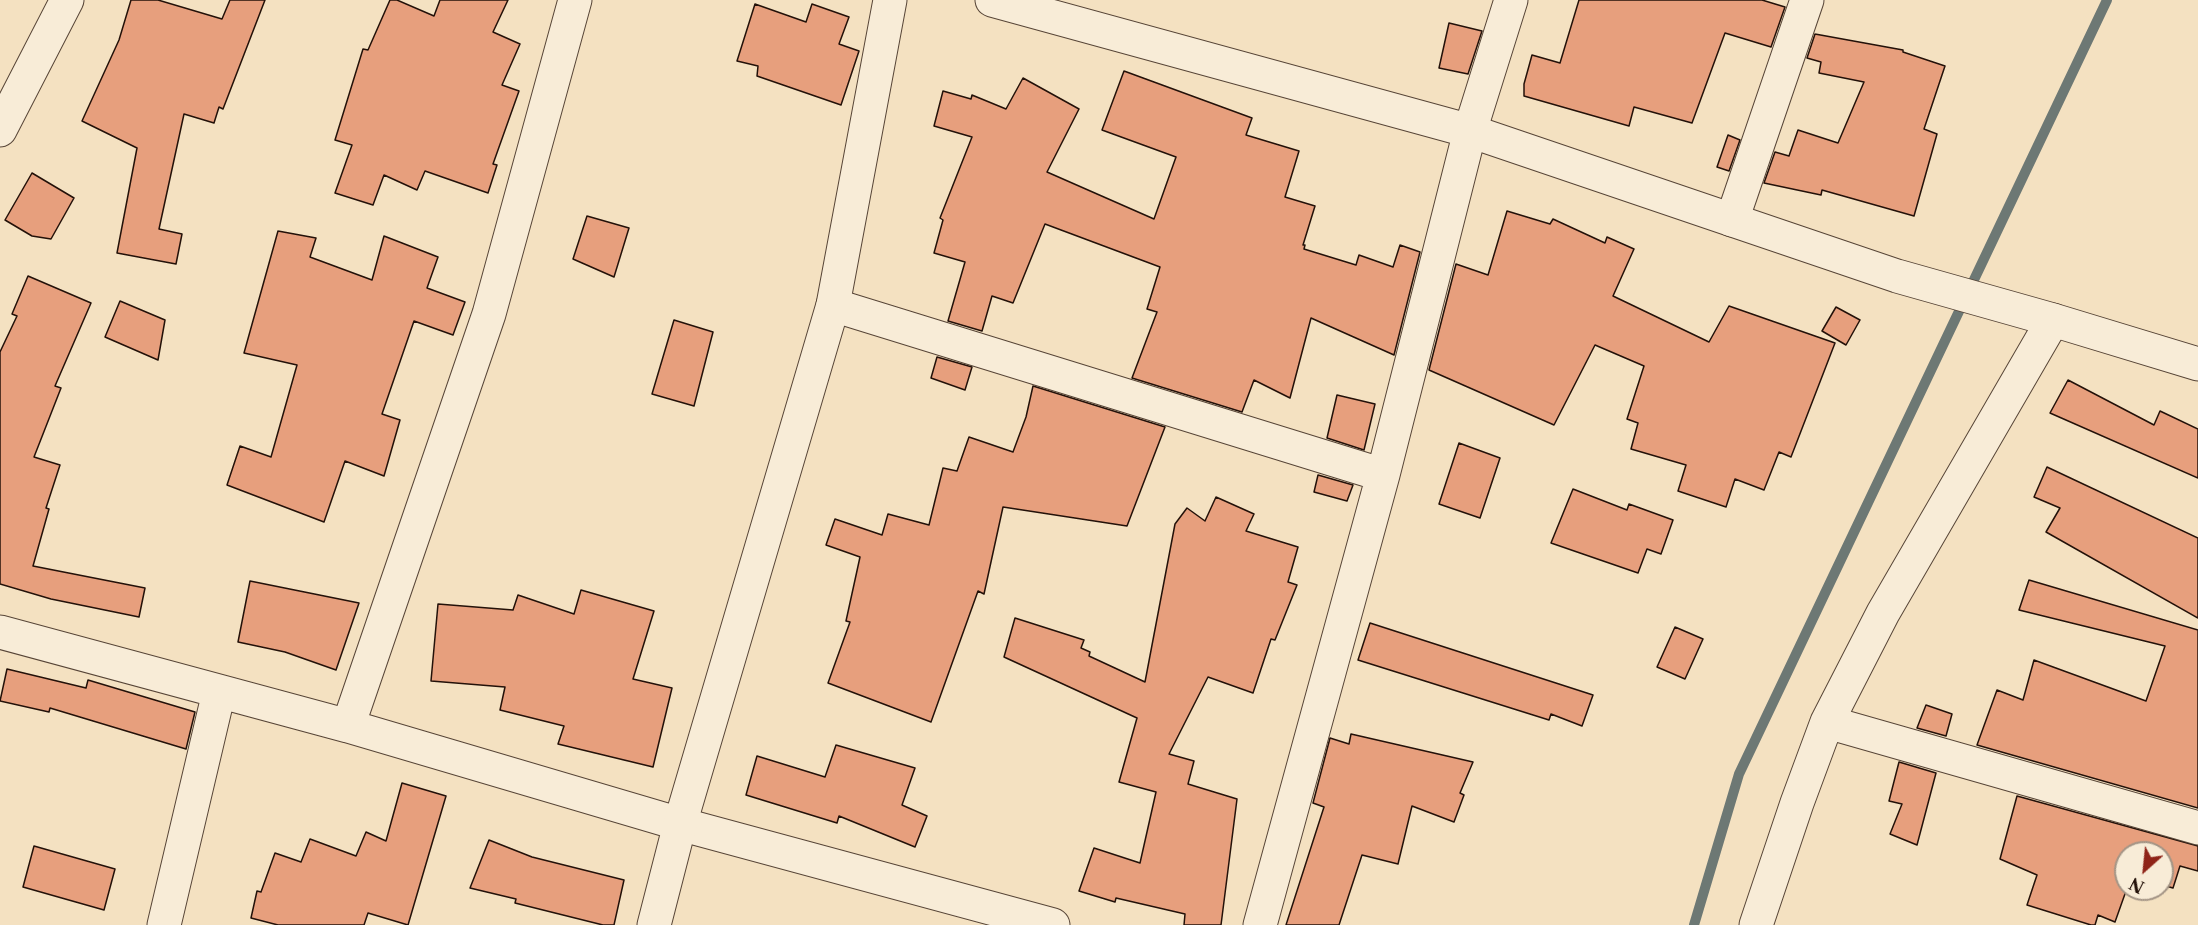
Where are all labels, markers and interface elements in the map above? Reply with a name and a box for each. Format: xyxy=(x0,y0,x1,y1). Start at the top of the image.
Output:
north arrow xyxy=(2114,841,2174,901)
text: N xyxy=(2126,873,2147,897)

